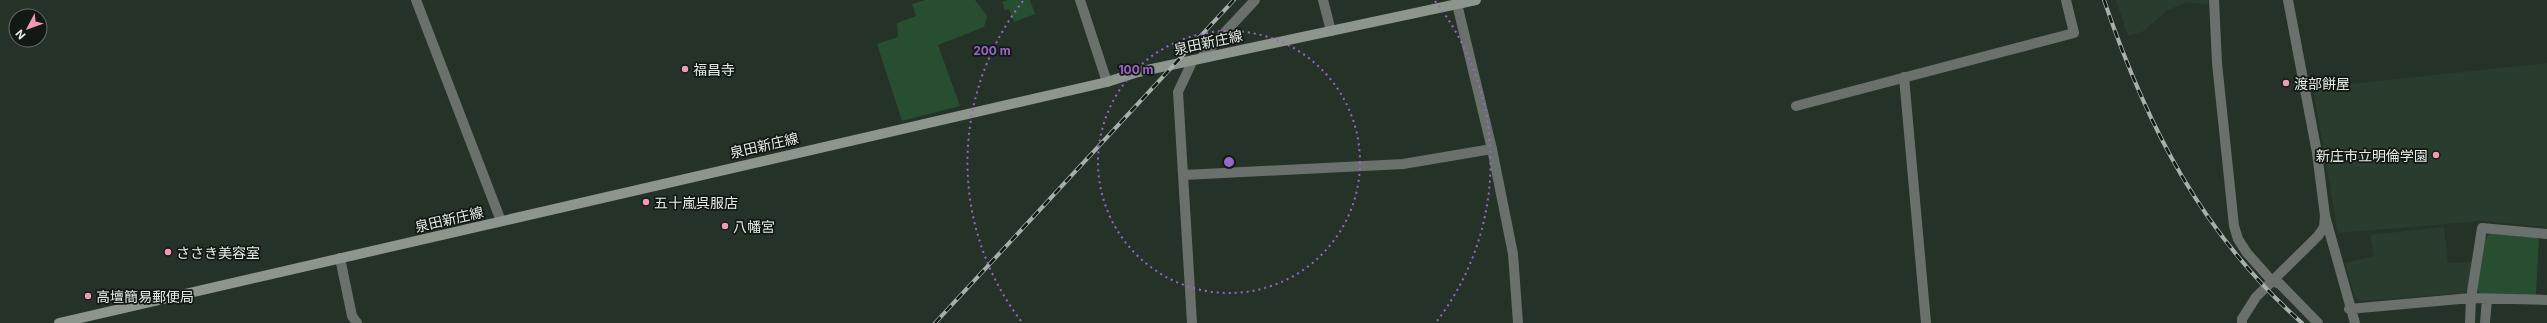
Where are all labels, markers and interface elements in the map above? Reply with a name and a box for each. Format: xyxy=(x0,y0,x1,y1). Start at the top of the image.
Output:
north arrow xyxy=(8,8,48,48)
street label: 泉田新庄線 xyxy=(1172,26,1244,58)
text: N xyxy=(12,27,28,42)
text: 200 m xyxy=(973,43,1011,58)
place label: 福昌寺 xyxy=(693,61,735,78)
text: 100 m xyxy=(1118,62,1154,77)
marker: 福昌寺 xyxy=(680,64,690,74)
place label: 渡部餅屋 xyxy=(2294,75,2350,92)
marker: 渡部餅屋 xyxy=(2281,78,2291,88)
street label: 泉田新庄線 xyxy=(728,129,800,161)
place label: 新庄市立明倫学園 xyxy=(2316,147,2428,164)
marker: 新庄市立明倫学園 xyxy=(2431,150,2441,160)
centre of rings xyxy=(1222,155,1236,169)
place label: 五十嵐呉服店 xyxy=(654,194,738,211)
marker: 五十嵐呉服店 xyxy=(641,197,651,207)
street label: 泉田新庄線 xyxy=(413,203,485,235)
place label: 八幡宮 xyxy=(733,218,775,235)
marker: 八幡宮 xyxy=(720,221,730,231)
place label: ささき美容室 xyxy=(176,244,260,261)
marker: ささき美容室 xyxy=(163,247,173,257)
place label: 高壇簡易郵便局 xyxy=(96,288,194,305)
marker: 高壇簡易郵便局 xyxy=(83,291,93,301)

